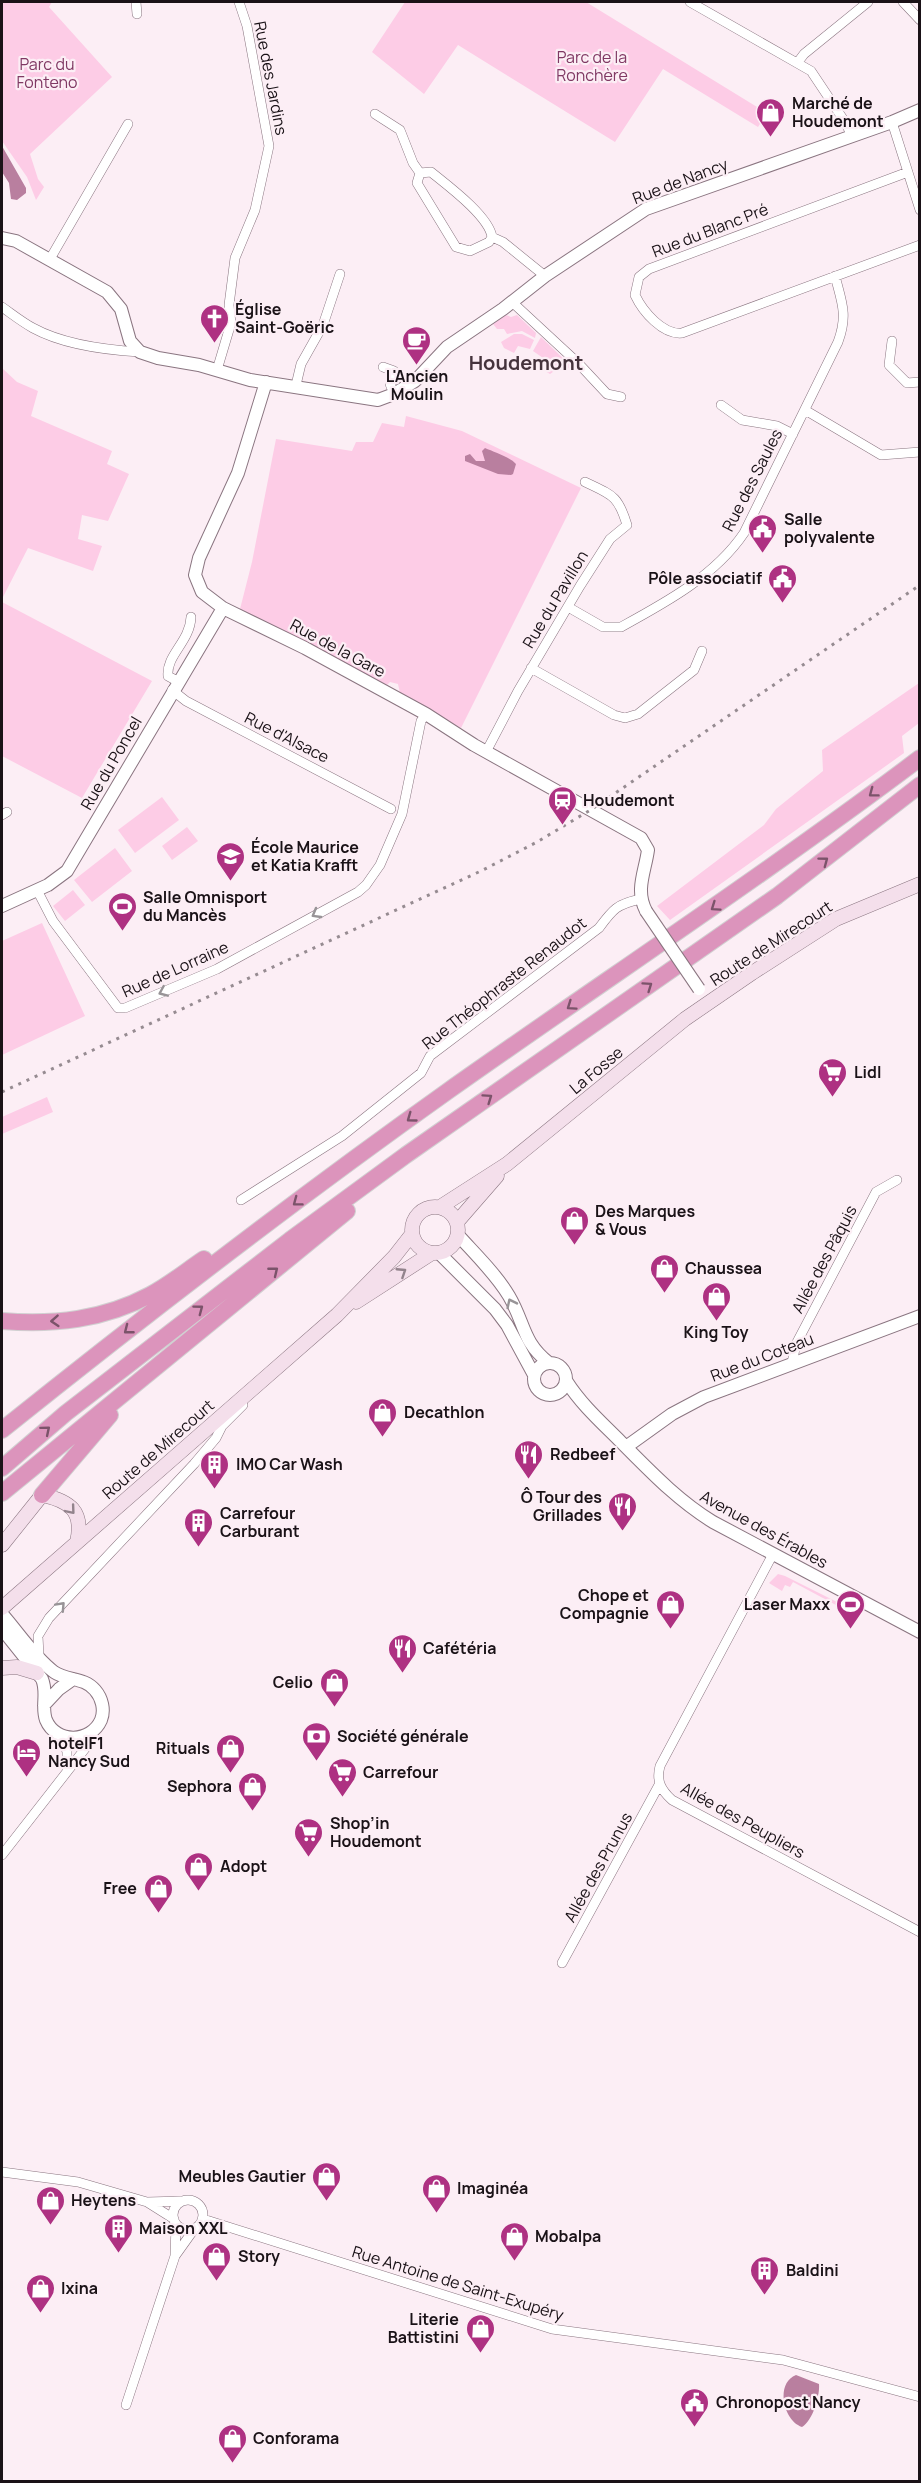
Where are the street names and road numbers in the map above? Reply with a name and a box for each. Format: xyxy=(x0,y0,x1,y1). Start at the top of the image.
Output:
street label: Rue des Jardins xyxy=(249,19,293,137)
street label: Rue de Nancy xyxy=(629,153,731,209)
street label: Rue du Blanc Pré xyxy=(649,198,771,262)
street label: Rue des Saules xyxy=(717,425,787,535)
street label: Rue du Pavillon xyxy=(517,546,593,652)
street label: Rue de la Gare xyxy=(286,614,390,682)
street label: Rue d'Alsace xyxy=(241,706,333,768)
street label: Rue du Poncel xyxy=(75,712,147,814)
street label: Route de Mirecourt xyxy=(706,895,836,991)
street label: Rue Théophraste Renaudot xyxy=(417,912,591,1054)
street label: Rue de Lorraine xyxy=(118,936,232,1002)
street label: La Fosse xyxy=(565,1041,627,1099)
street label: Allée des Pâquis xyxy=(786,1201,862,1317)
street label: Rue du Coteau xyxy=(707,1327,817,1387)
street label: Route de Mirecourt xyxy=(97,1394,219,1504)
street label: Avenue des Érables xyxy=(696,1485,832,1573)
street label: Allée des Peupliers xyxy=(677,1777,809,1863)
street label: Allée des Prunus xyxy=(559,1808,637,1926)
street label: Rue Antoine de Saint-Exupéry xyxy=(349,2240,567,2326)

